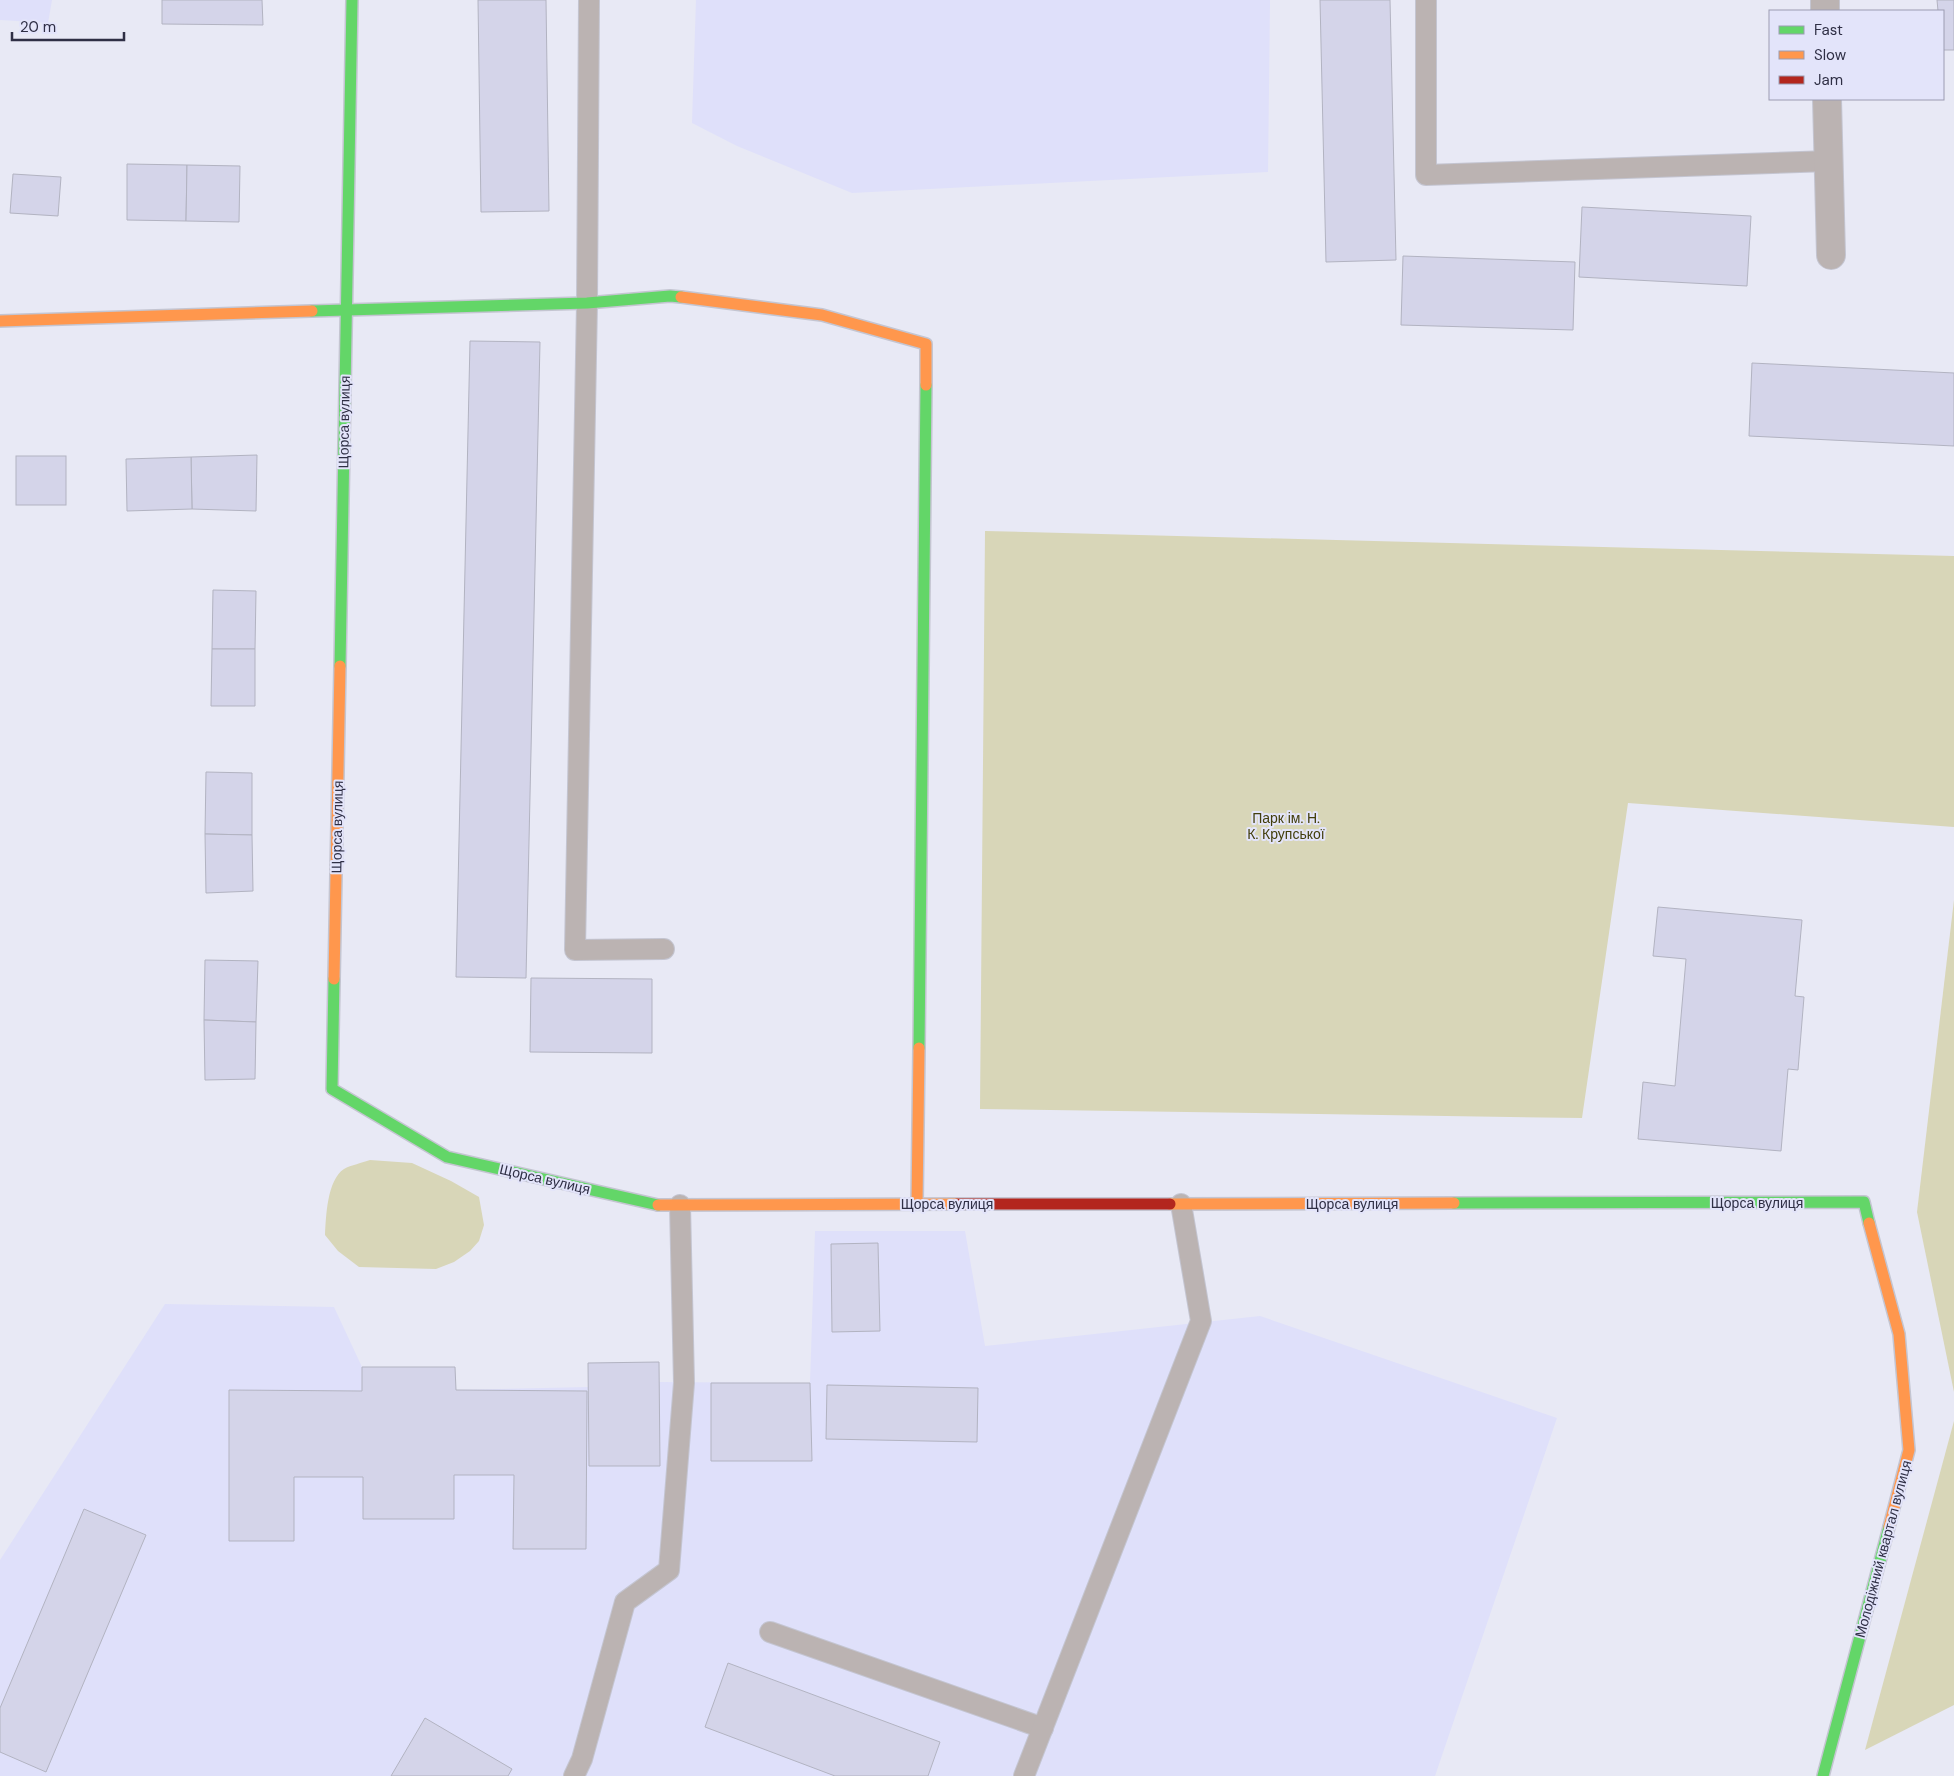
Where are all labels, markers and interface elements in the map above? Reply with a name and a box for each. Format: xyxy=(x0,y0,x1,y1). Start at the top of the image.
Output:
scale bar xyxy=(12,10,125,42)
legend xyxy=(1769,10,1944,100)
text: 20 m xyxy=(20,17,56,37)
text: Fast xyxy=(1814,20,1843,40)
text: Slow xyxy=(1814,45,1847,65)
text: Jam xyxy=(1814,70,1843,90)
street label: Щорса вулиця xyxy=(334,376,354,468)
street label: Щорса вулиця xyxy=(327,781,347,873)
park label: Парк ім. Н. К. Крупської xyxy=(1247,809,1325,843)
street label: Щорса вулиця xyxy=(498,1160,592,1198)
street label: Щорса вулиця xyxy=(1711,1194,1803,1212)
street label: Щорса вулиця xyxy=(901,1195,993,1213)
street label: Щорса вулиця xyxy=(1306,1195,1398,1213)
street label: Молодіжний квартал вулиця xyxy=(1851,1458,1915,1640)

